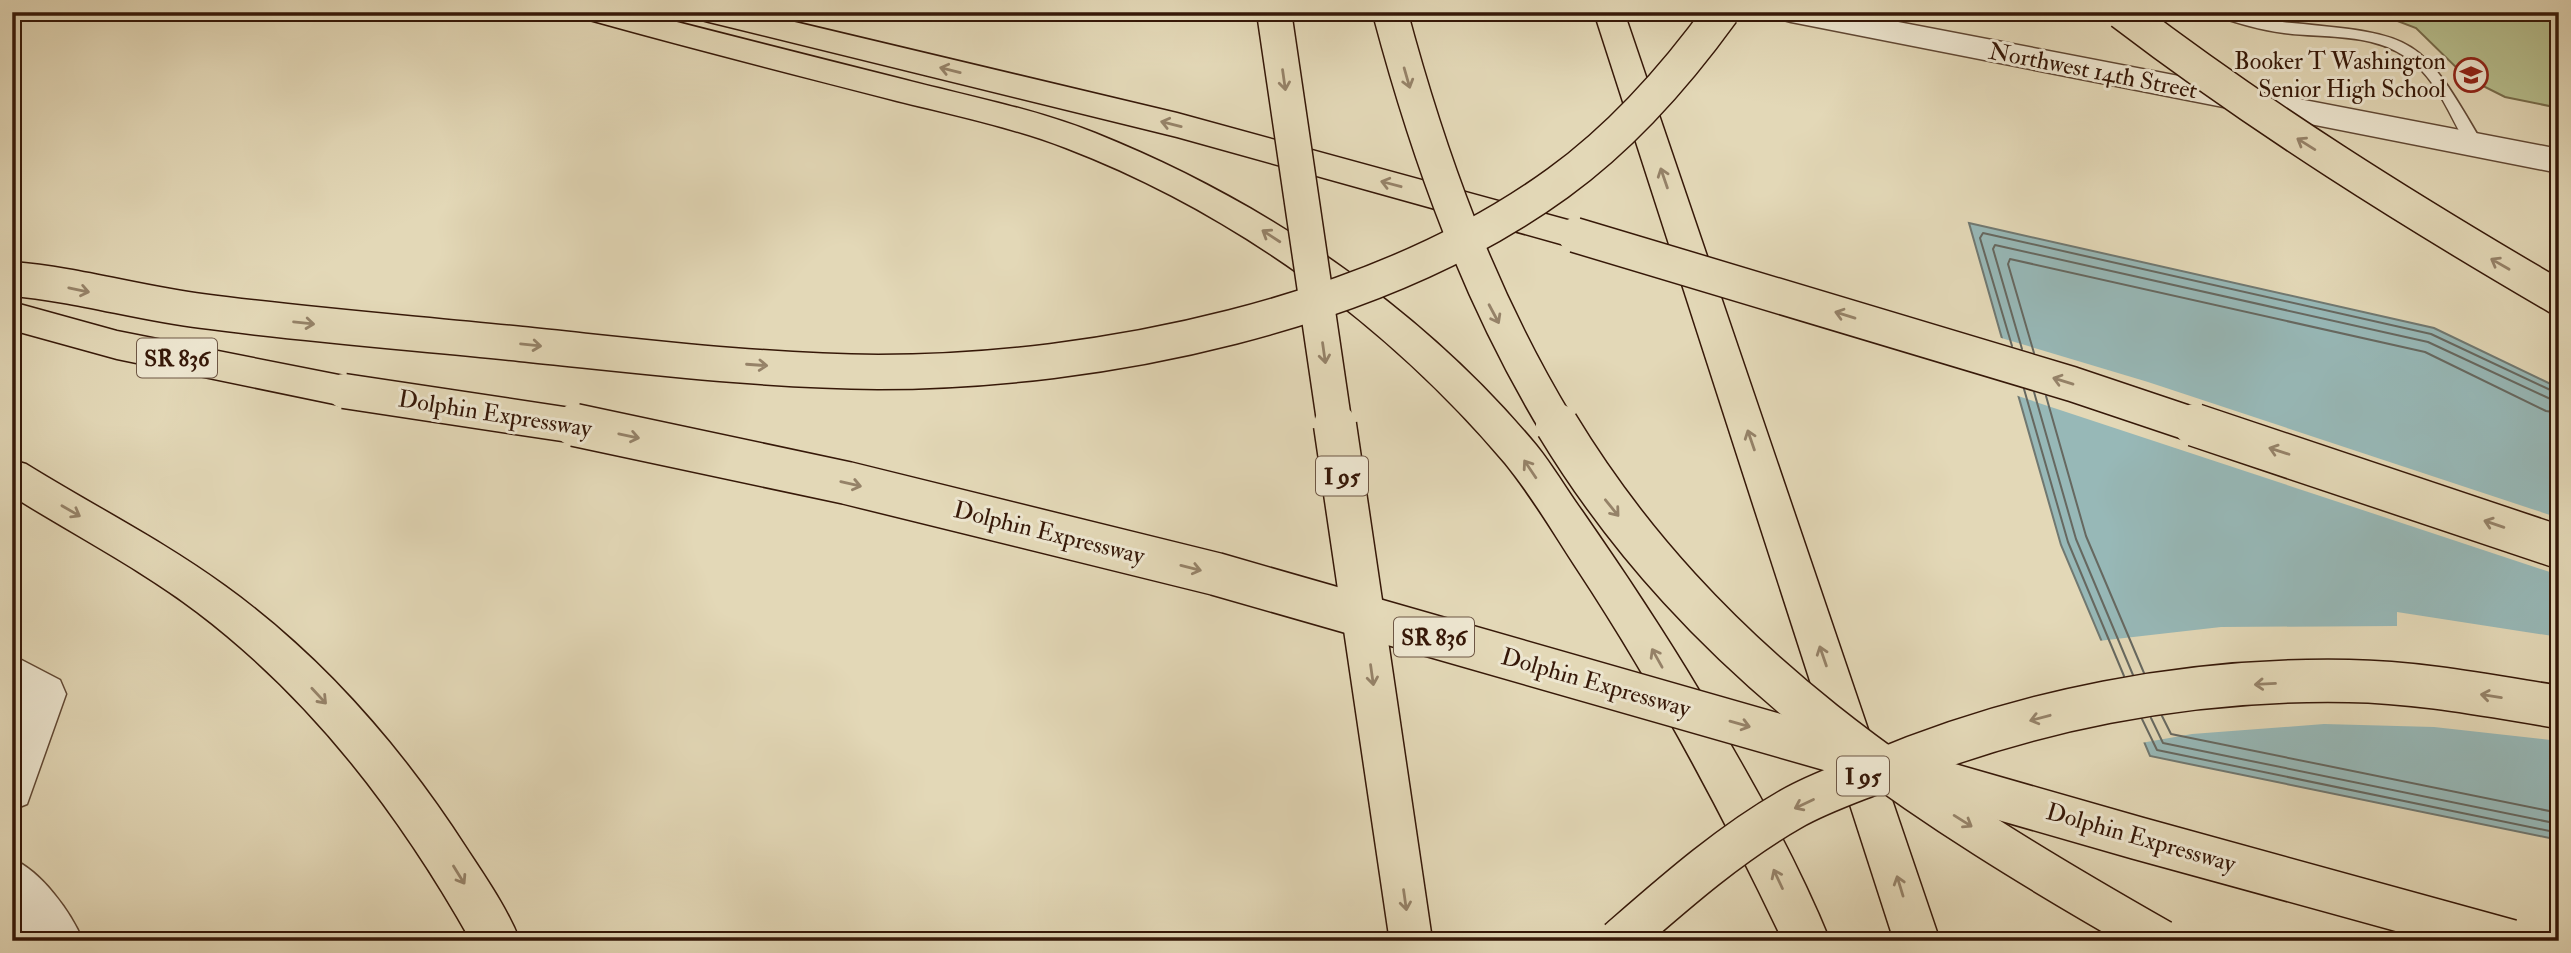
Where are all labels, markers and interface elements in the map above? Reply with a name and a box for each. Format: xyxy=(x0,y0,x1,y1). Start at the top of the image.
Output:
street label: Northwest 14th Street xyxy=(1986,36,2200,106)
place label: Booker T Washington Senior High School xyxy=(2234,46,2446,105)
school or university icon: Booker T Washington Senior High School xyxy=(2452,56,2490,94)
one-way arrow xyxy=(939,63,962,76)
one-way arrow xyxy=(1401,67,1414,89)
one-way arrow xyxy=(1278,68,1291,91)
one-way arrow xyxy=(1160,117,1183,130)
one-way arrow xyxy=(2297,137,2316,152)
one-way arrow xyxy=(1657,168,1670,190)
one-way arrow xyxy=(1380,177,1402,190)
one-way arrow xyxy=(1262,229,1281,244)
one-way arrow xyxy=(2490,257,2510,271)
one-way arrow xyxy=(67,284,90,298)
one-way arrow xyxy=(1487,304,1501,324)
one-way arrow xyxy=(1834,307,1856,320)
one-way arrow xyxy=(293,317,315,330)
road number: SR 836 xyxy=(137,338,217,378)
one-way arrow xyxy=(519,339,542,352)
one-way arrow xyxy=(1318,341,1331,364)
one-way arrow xyxy=(746,359,769,372)
one-way arrow xyxy=(2052,373,2074,386)
street label: Dolphin Expressway xyxy=(396,383,595,445)
one-way arrow xyxy=(1743,429,1756,451)
one-way arrow xyxy=(617,430,640,444)
one-way arrow xyxy=(2268,444,2290,456)
road number: I 95 xyxy=(1316,456,1368,496)
one-way arrow xyxy=(1523,460,1538,479)
one-way arrow xyxy=(839,478,862,491)
street label: Dolphin Expressway xyxy=(950,494,1148,572)
one-way arrow xyxy=(1604,499,1620,517)
one-way arrow xyxy=(60,505,81,518)
one-way arrow xyxy=(2484,517,2506,529)
one-way arrow xyxy=(1179,562,1202,575)
road number: SR 836 xyxy=(1394,618,1474,656)
street label: Dolphin Expressway xyxy=(1498,641,1695,725)
one-way arrow xyxy=(1816,645,1828,667)
one-way arrow xyxy=(1650,648,1663,669)
one-way arrow xyxy=(1366,663,1379,686)
one-way arrow xyxy=(2254,677,2277,690)
one-way arrow xyxy=(311,687,328,704)
one-way arrow xyxy=(2481,689,2503,702)
one-way arrow xyxy=(2029,712,2051,725)
one-way arrow xyxy=(1728,718,1751,731)
road number: I 95 xyxy=(1837,756,1889,796)
street label: Dolphin Expressway xyxy=(2043,796,2240,880)
one-way arrow xyxy=(1794,797,1815,811)
one-way arrow xyxy=(1952,815,1972,829)
one-way arrow xyxy=(452,865,466,885)
one-way arrow xyxy=(1770,869,1784,890)
one-way arrow xyxy=(1893,875,1906,897)
one-way arrow xyxy=(1399,888,1412,911)

